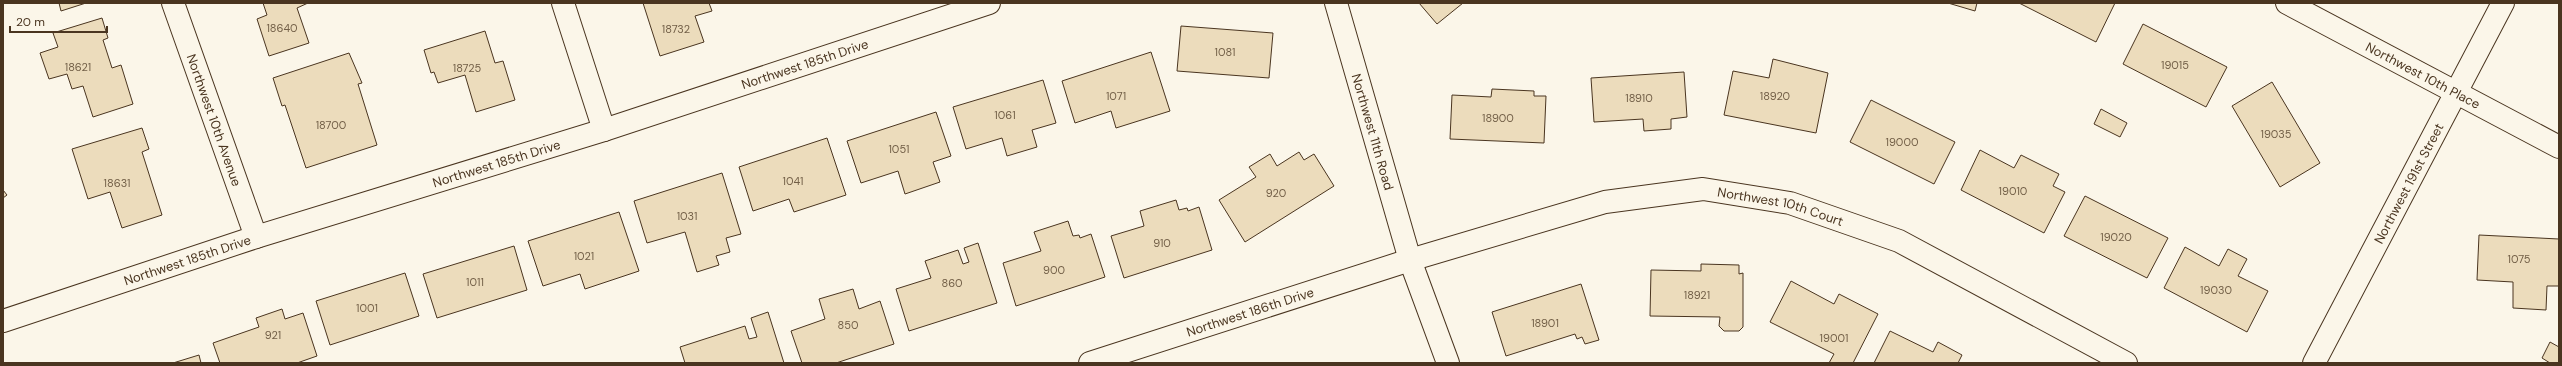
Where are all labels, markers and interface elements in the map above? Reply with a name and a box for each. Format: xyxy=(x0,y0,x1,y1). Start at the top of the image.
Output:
scale bar xyxy=(10,8,107,34)
text: 20 m xyxy=(16,14,45,30)
house number: 18640 xyxy=(266,21,298,35)
house number: 18732 xyxy=(662,22,690,36)
street label: Northwest 185th Drive xyxy=(739,35,871,93)
street label: Northwest 10th Place xyxy=(2363,38,2483,113)
house number: 1081 xyxy=(1215,45,1235,59)
street label: Northwest 10th Avenue xyxy=(183,52,245,189)
house number: 19015 xyxy=(2161,58,2189,72)
house number: 18621 xyxy=(65,60,91,74)
house number: 18725 xyxy=(453,61,482,75)
street label: Northwest 11th Road xyxy=(1348,72,1397,192)
house number: 1071 xyxy=(1106,89,1126,103)
house number: 18920 xyxy=(1760,89,1790,103)
house number: 18910 xyxy=(1625,91,1653,105)
house number: 1061 xyxy=(994,108,1016,122)
house number: 18900 xyxy=(1482,111,1514,125)
house number: 18700 xyxy=(316,118,346,132)
street label: Northwest 191st Street xyxy=(2370,120,2447,247)
house number: 19035 xyxy=(2260,127,2292,141)
house number: 19000 xyxy=(1886,135,1918,149)
street label: Northwest 185th Drive xyxy=(430,136,562,191)
house number: 1051 xyxy=(888,142,910,156)
house number: 1041 xyxy=(782,174,804,188)
house number: 18631 xyxy=(104,176,130,190)
street label: Northwest 10th Court xyxy=(1716,183,1846,230)
house number: 19010 xyxy=(1999,184,2027,198)
house number: 920 xyxy=(1266,186,1286,200)
house number: 1031 xyxy=(677,209,697,223)
house number: 19020 xyxy=(2100,230,2132,244)
street label: Northwest 185th Drive xyxy=(122,231,253,289)
house number: 910 xyxy=(1153,236,1171,250)
house number: 1021 xyxy=(574,249,594,263)
house number: 1075 xyxy=(2507,252,2531,266)
house number: 900 xyxy=(1043,263,1065,277)
house number: 1011 xyxy=(466,275,484,289)
house number: 860 xyxy=(941,276,963,290)
house number: 19030 xyxy=(2200,283,2232,297)
street label: Northwest 186th Drive xyxy=(1184,284,1316,340)
house number: 18921 xyxy=(1684,288,1710,302)
house number: 1001 xyxy=(356,301,378,315)
house number: 18901 xyxy=(1531,316,1559,330)
house number: 850 xyxy=(838,318,858,332)
house number: 921 xyxy=(265,328,281,342)
house number: 19001 xyxy=(1820,331,1848,345)

